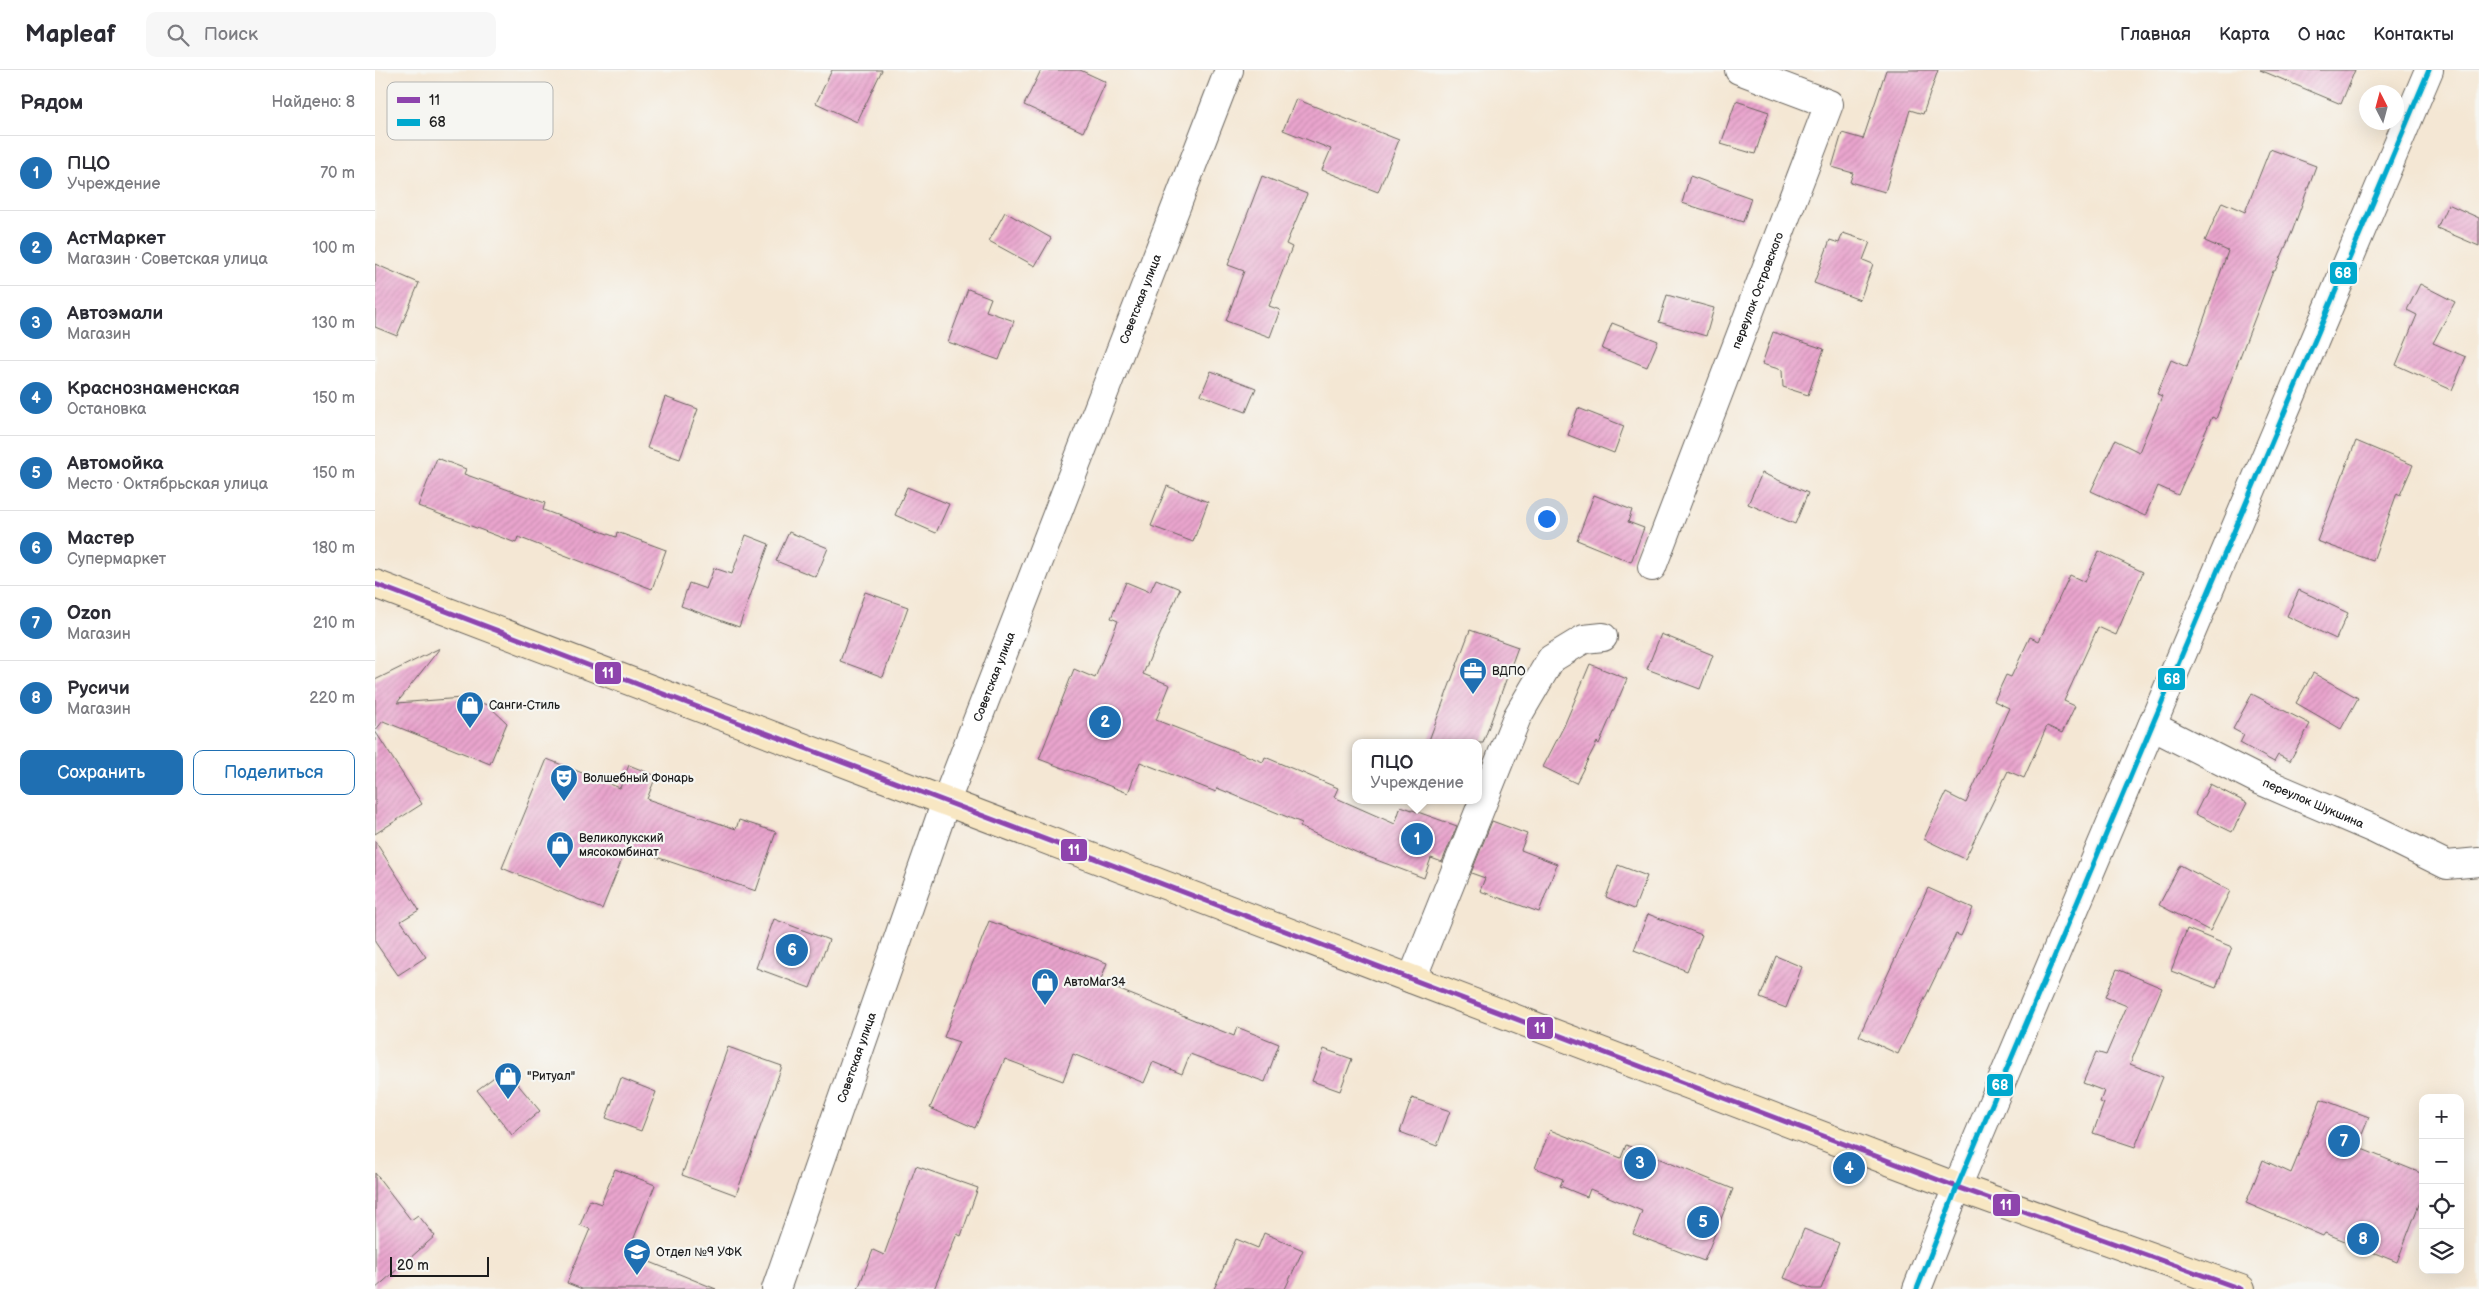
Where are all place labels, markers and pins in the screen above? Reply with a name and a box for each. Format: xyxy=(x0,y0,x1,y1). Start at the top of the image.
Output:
office icon: ВДПО xyxy=(1458,656,1488,695)
place label: ВДПО xyxy=(1492,664,1526,679)
shop icon: Санги-Стиль xyxy=(455,690,485,729)
place label: Санги-Стиль xyxy=(489,698,560,713)
pin: 2 xyxy=(1089,703,1121,741)
theatre icon: Волшебный Фонарь xyxy=(549,763,579,802)
place label: Волшебный Фонарь xyxy=(583,771,694,786)
pin: 1 xyxy=(1401,820,1433,858)
shop icon: Великолукский мясокомбинат xyxy=(545,830,575,869)
place label: Великолукский мясокомбинат xyxy=(579,831,664,860)
pin: 6 xyxy=(776,931,808,969)
shop icon: АвтоМаг34 xyxy=(1030,967,1060,1006)
place label: АвтоМаг34 xyxy=(1063,975,1126,990)
shop icon: "Ритуал" xyxy=(493,1061,523,1100)
place label: "Ритуал" xyxy=(527,1069,575,1084)
pin: 7 xyxy=(2328,1122,2360,1160)
pin: 3 xyxy=(1624,1144,1656,1182)
pin: 4 xyxy=(1833,1149,1865,1187)
pin: 5 xyxy=(1687,1203,1719,1241)
pin: 8 xyxy=(2347,1220,2379,1258)
school or university icon: Отдел №9 УФК xyxy=(622,1237,652,1276)
place label: Отдел №9 УФК xyxy=(656,1245,742,1260)

